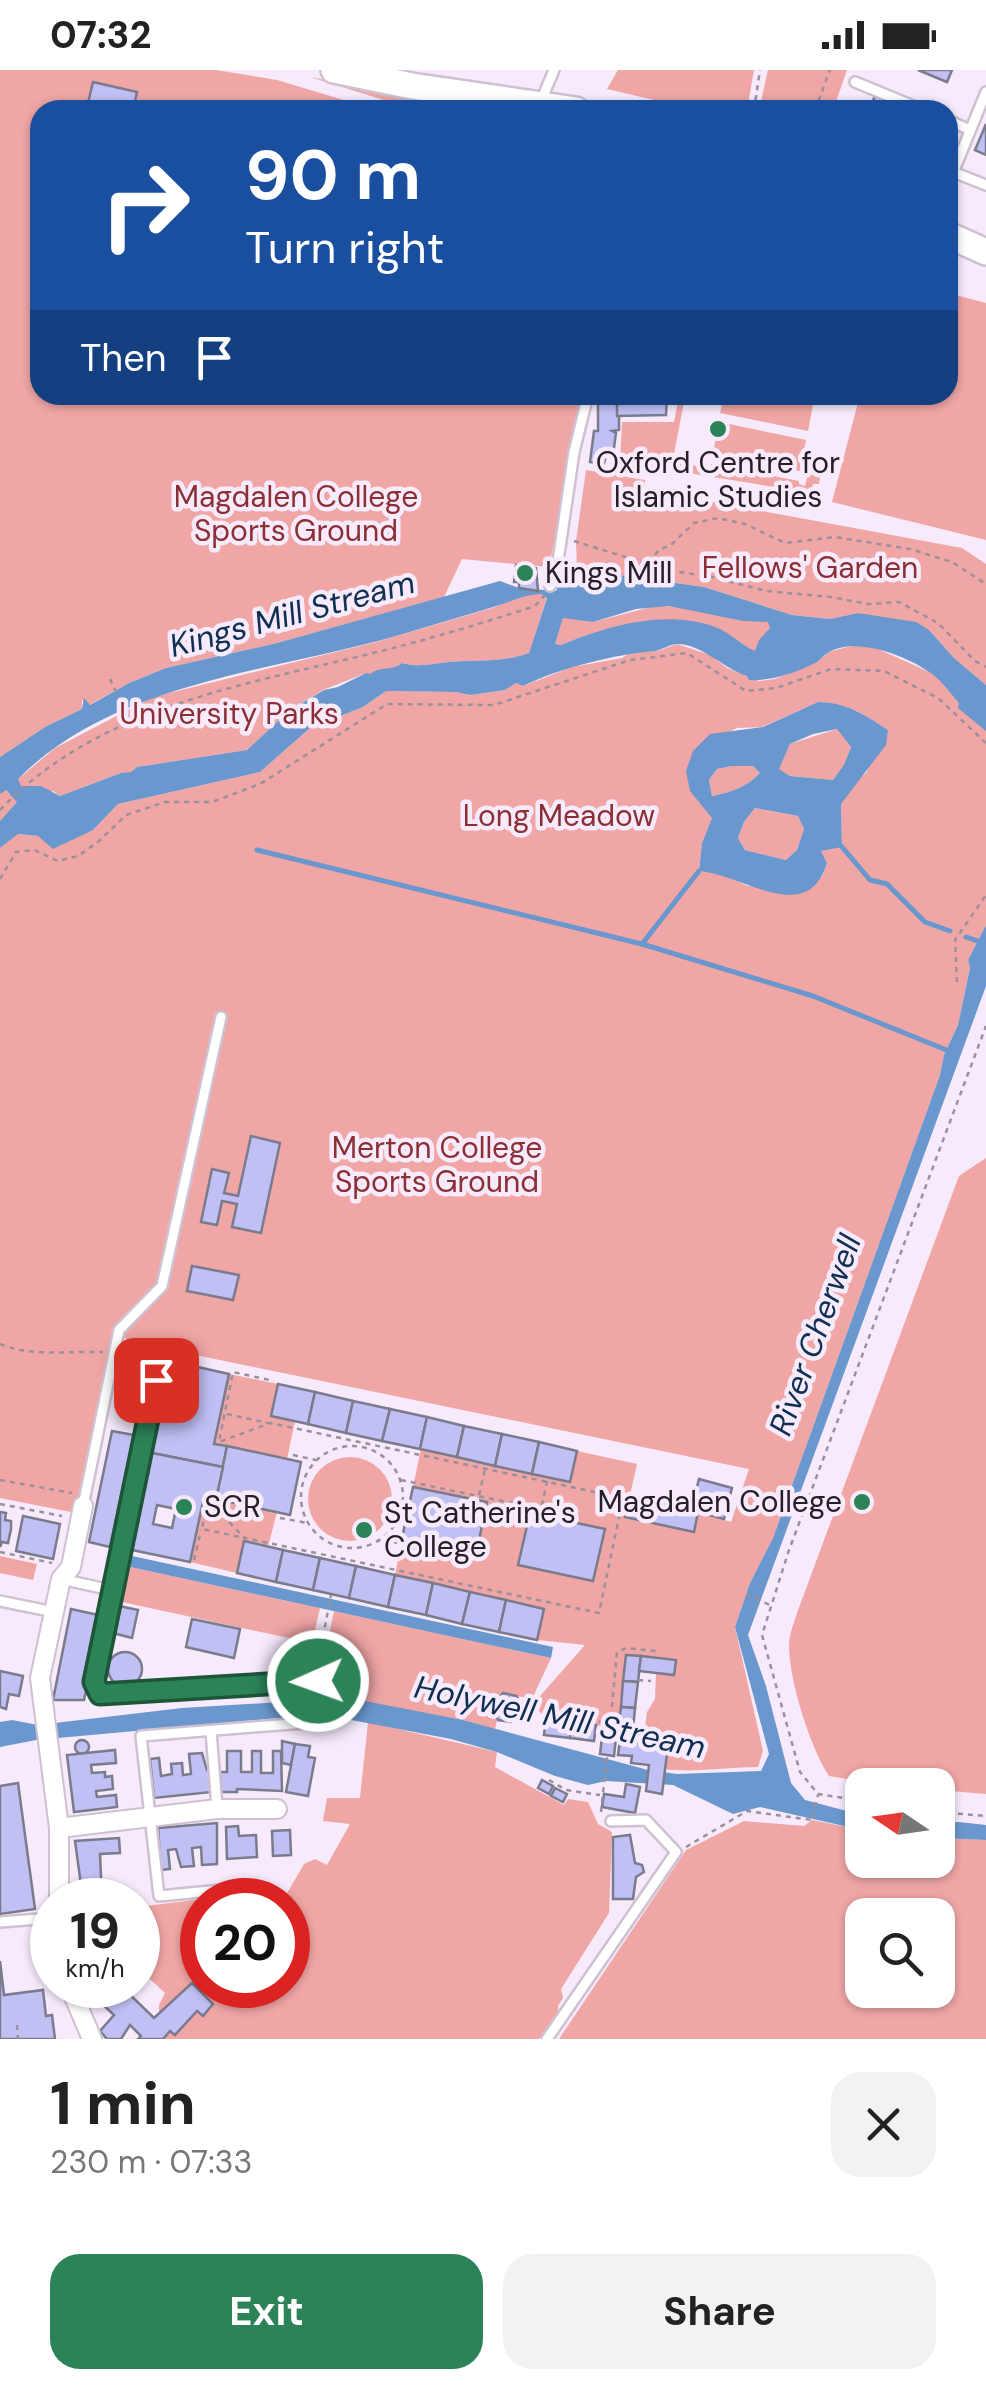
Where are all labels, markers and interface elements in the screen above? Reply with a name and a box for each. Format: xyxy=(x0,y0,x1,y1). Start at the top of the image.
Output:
text: 07:32 xyxy=(50,10,151,60)
text: 90 m xyxy=(245,130,421,221)
icon: right xyxy=(80,140,210,270)
text: Turn right xyxy=(245,218,444,277)
icon: arrive xyxy=(187,330,242,385)
text: Then xyxy=(80,333,167,383)
marker: Oxford Centre for Islamic Studies xyxy=(707,418,729,440)
place label: Oxford Centre for Islamic Studies xyxy=(596,443,840,516)
park label: Magdalen College Sports Ground xyxy=(174,477,418,550)
park label: Fellows' Garden xyxy=(702,548,918,587)
place label: Kings Mill xyxy=(545,553,673,592)
water label: Kings Mill Stream xyxy=(165,561,419,667)
marker: Kings Mill xyxy=(514,562,536,584)
park label: University Parks xyxy=(119,694,339,733)
park label: Long Meadow xyxy=(463,796,655,835)
park label: Merton College Sports Ground xyxy=(332,1128,542,1201)
water label: River Cherwell xyxy=(759,1228,871,1441)
pin xyxy=(114,1338,199,1423)
icon: arrive xyxy=(129,1353,184,1408)
place label: Magdalen College xyxy=(597,1482,842,1521)
place label: SCR xyxy=(204,1487,261,1526)
marker: Magdalen College xyxy=(851,1491,873,1513)
place label: St Catherine's College xyxy=(384,1493,576,1566)
marker: SCR xyxy=(173,1496,195,1518)
marker: St Catherine's College xyxy=(353,1519,375,1541)
position arrow xyxy=(266,1629,370,1733)
water label: Holywell Mill Stream xyxy=(411,1666,709,1768)
north arrow xyxy=(845,1768,955,1878)
map controls xyxy=(845,1768,955,2008)
speed limit sign: 20 xyxy=(180,1878,310,2008)
text: 19 xyxy=(70,1898,120,1964)
button: search xyxy=(845,1898,955,2008)
text: km/h xyxy=(65,1952,125,1985)
text: 1 min xyxy=(50,2064,196,2143)
button: close xyxy=(831,2072,936,2177)
text: 230 m · 07:33 xyxy=(50,2141,252,2183)
button: Exit xyxy=(50,2254,483,2369)
button: Share xyxy=(503,2254,936,2369)

